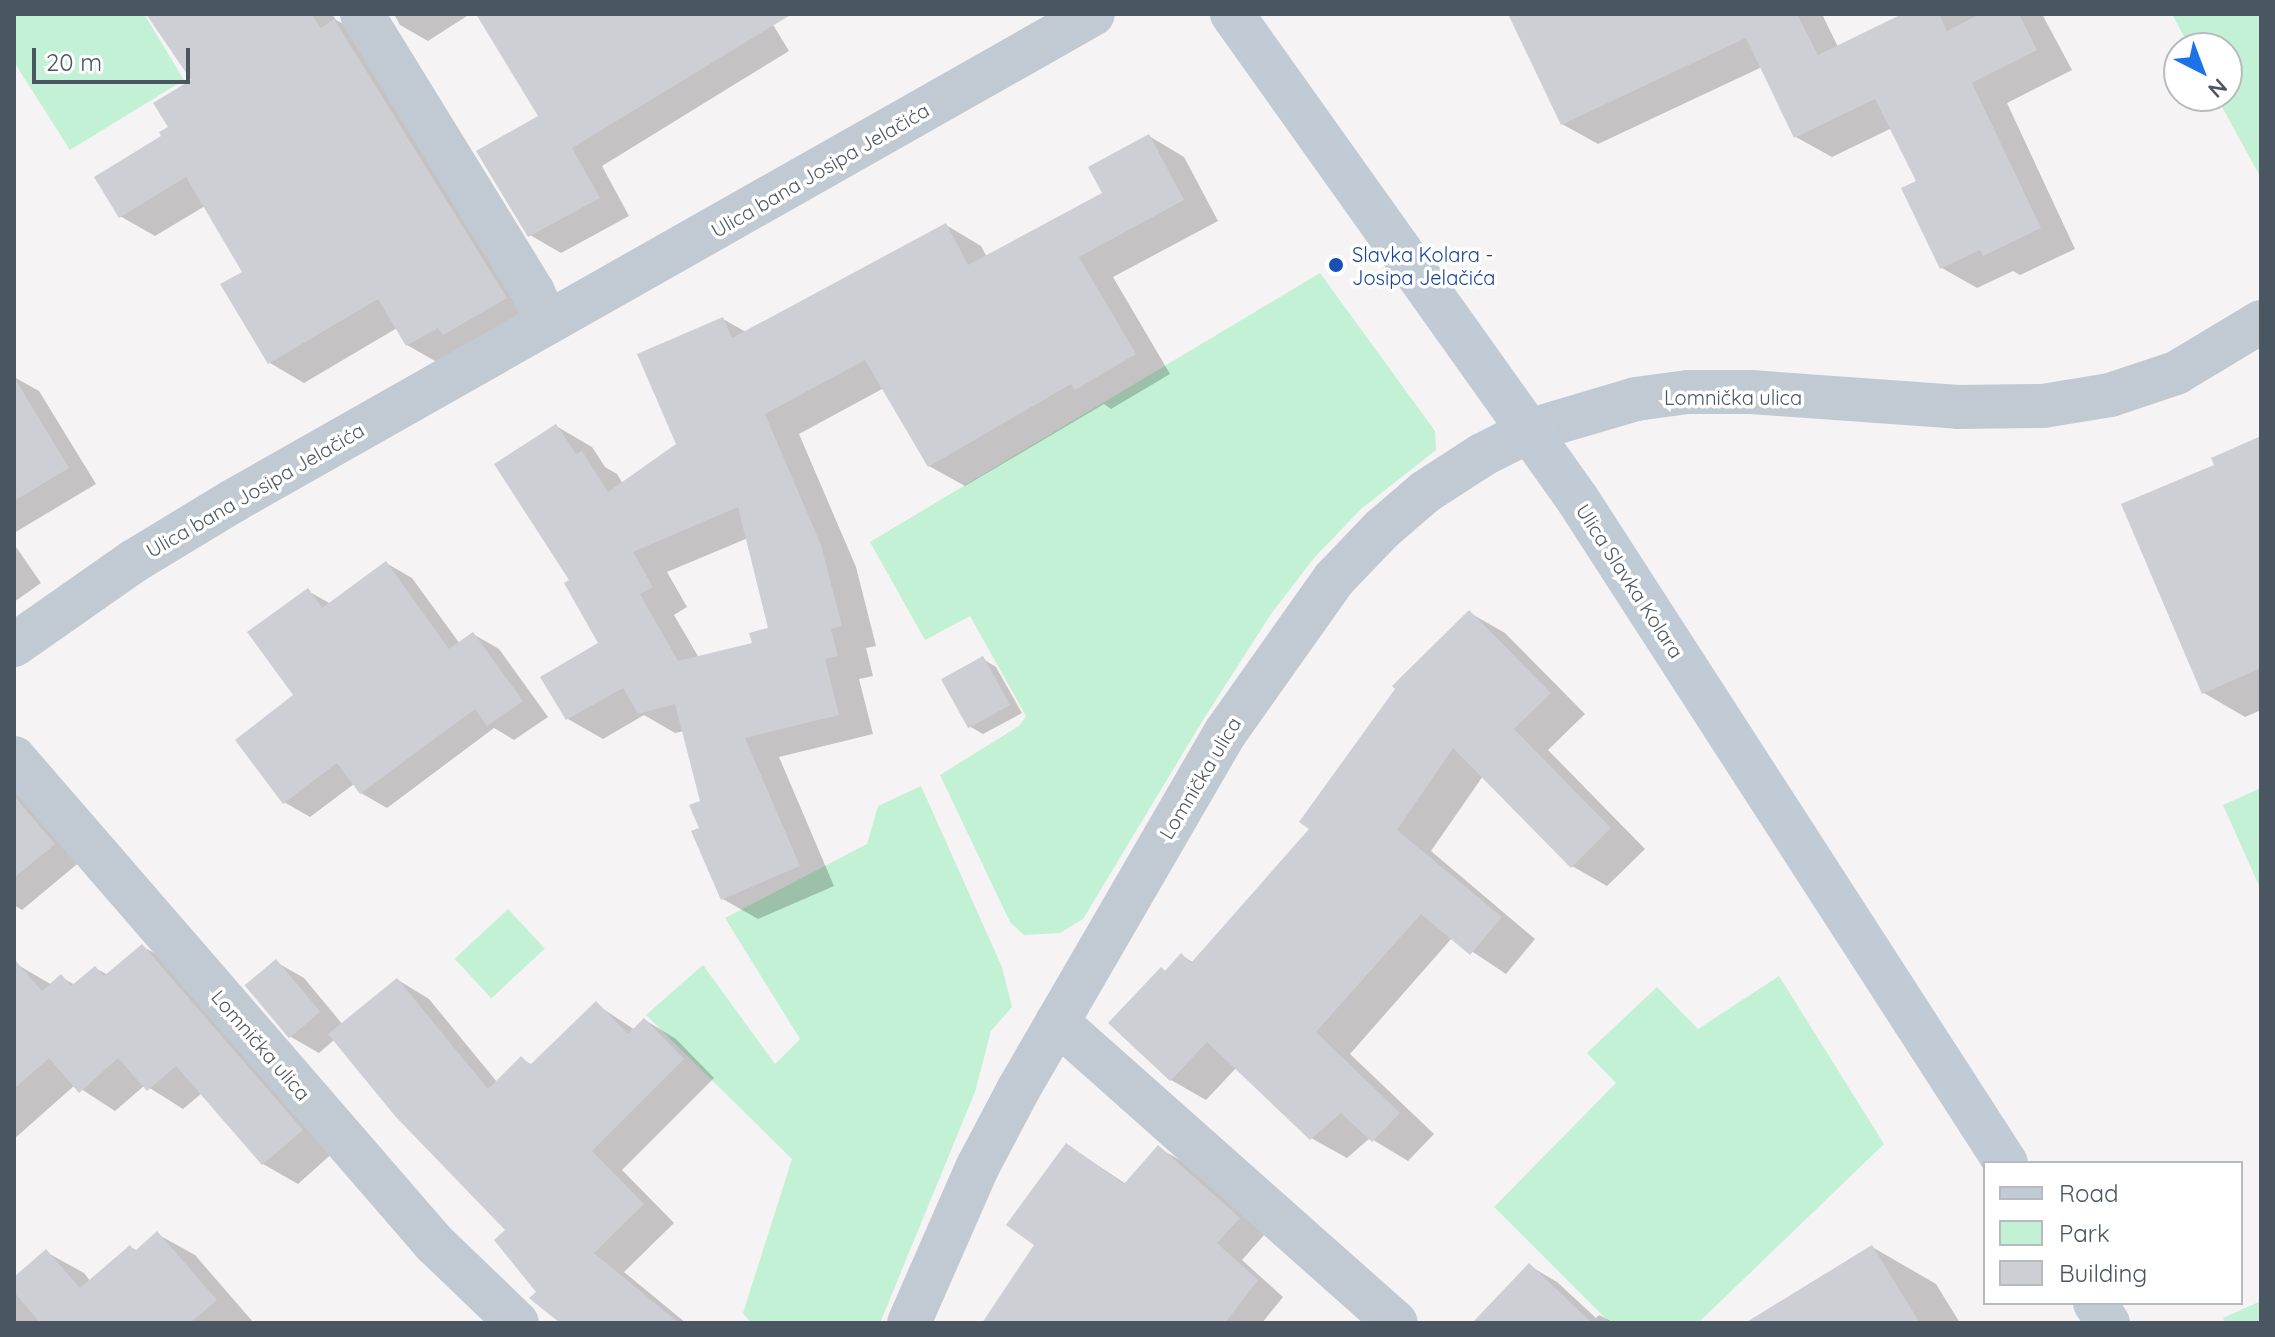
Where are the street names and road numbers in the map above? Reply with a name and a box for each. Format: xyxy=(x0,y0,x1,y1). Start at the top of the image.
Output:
street label: Ulica bana Josipa Jelačića xyxy=(707,98,933,242)
street label: Lomnička ulica xyxy=(1664,385,1802,409)
street label: Ulica bana Josipa Jelačića xyxy=(142,418,368,562)
street label: Ulica Slavka Kolara xyxy=(1571,499,1689,663)
street label: Lomnička ulica xyxy=(1154,713,1246,843)
street label: Lomnička ulica xyxy=(207,985,315,1105)

